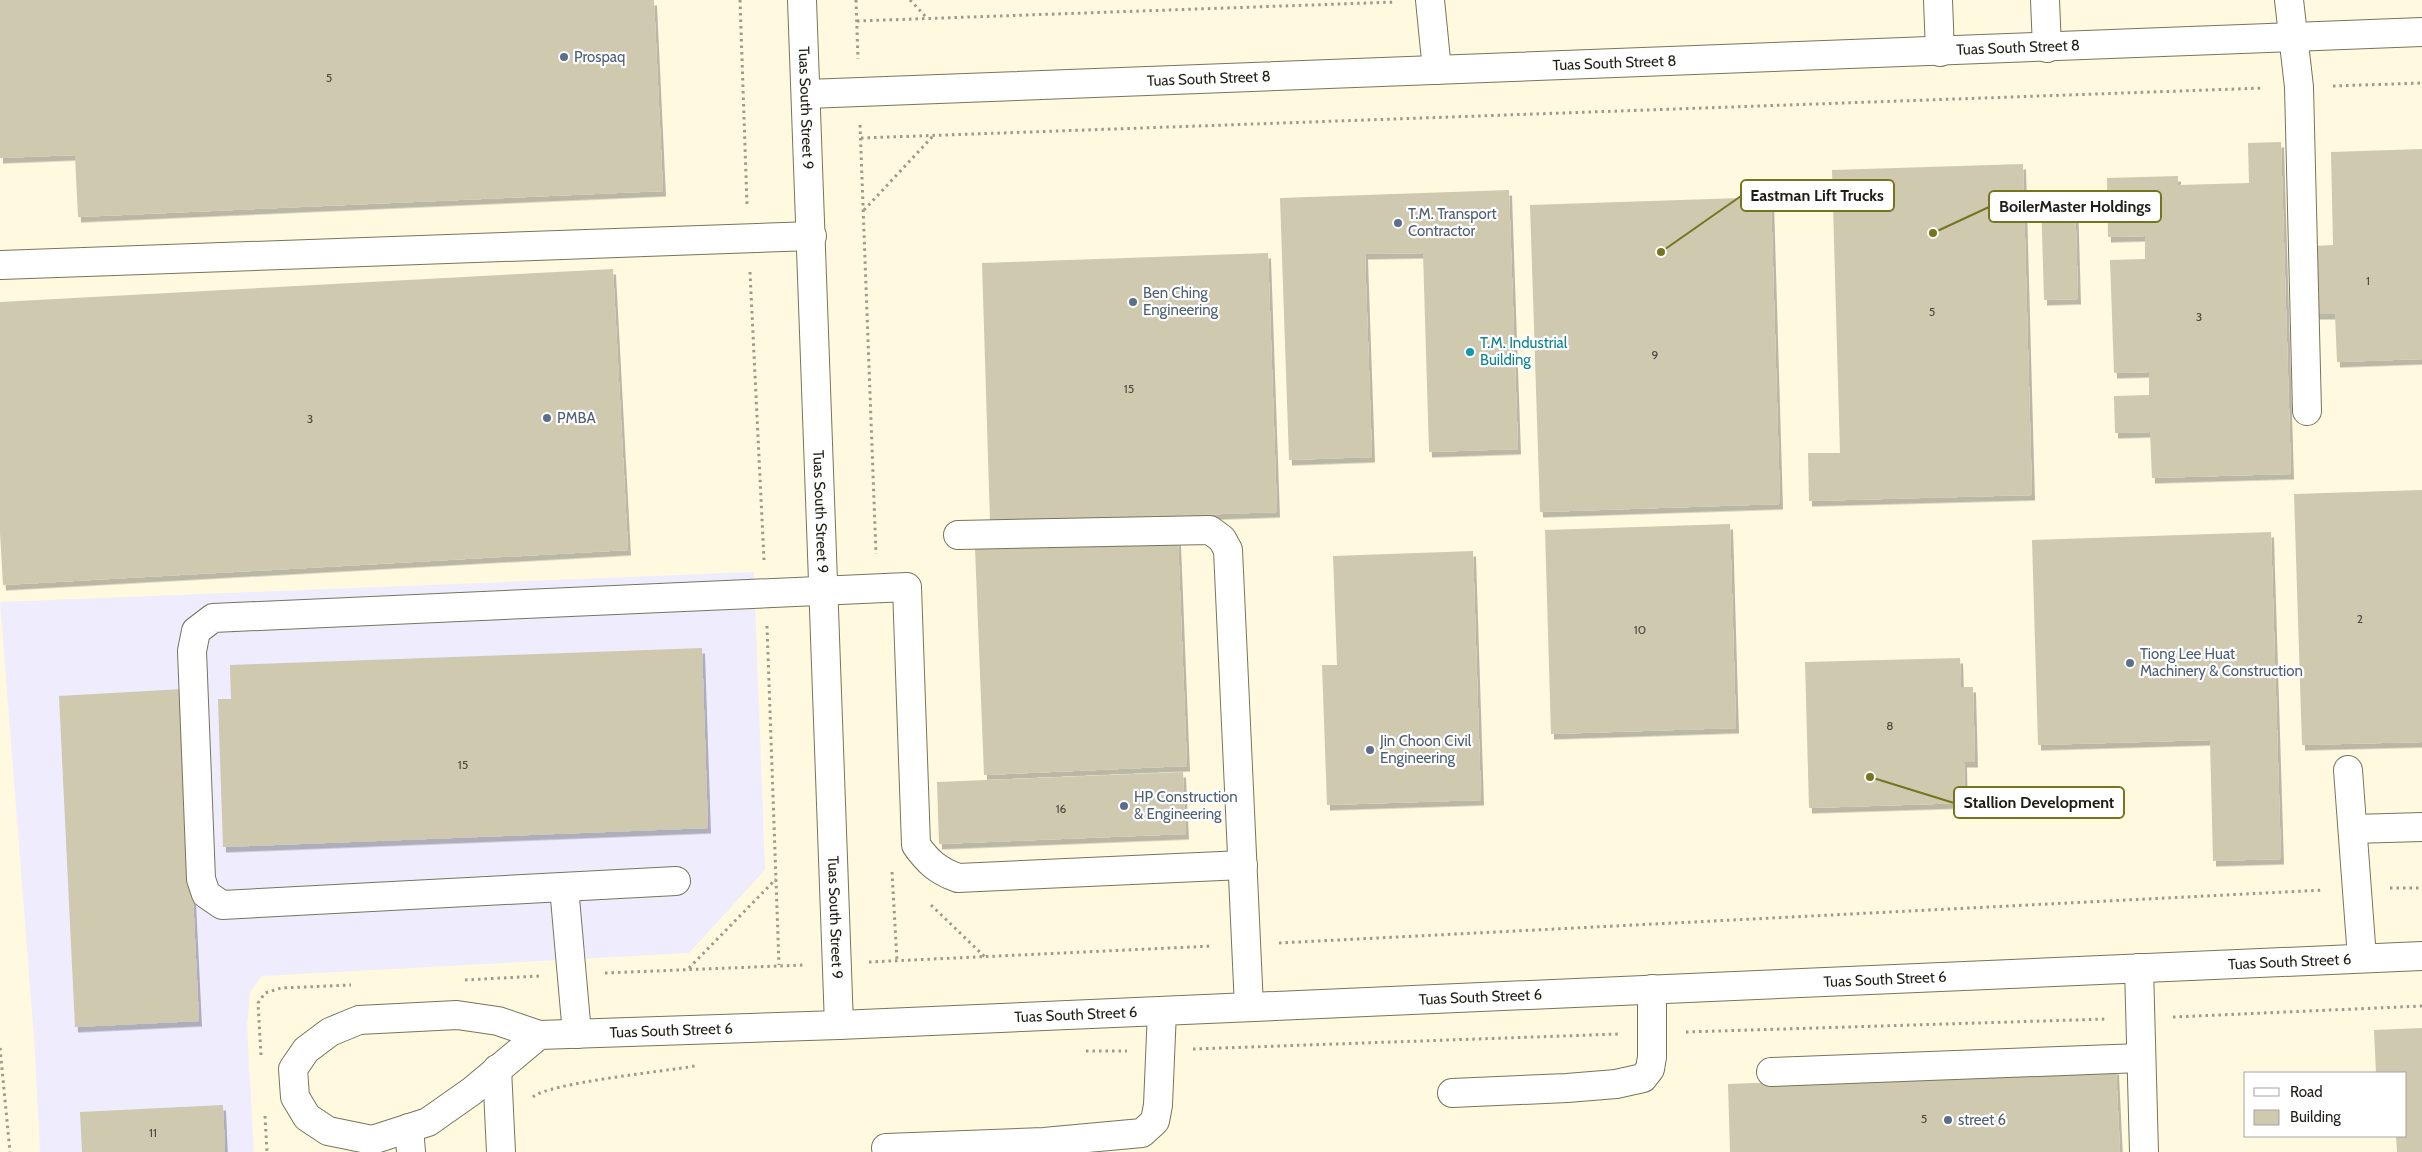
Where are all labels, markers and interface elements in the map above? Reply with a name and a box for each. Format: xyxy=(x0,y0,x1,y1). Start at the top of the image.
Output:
street label: Tuas South Street 8 xyxy=(1956,36,2080,59)
street label: Tuas South Street 9 xyxy=(795,46,817,170)
place label: Prospaq xyxy=(574,48,625,66)
marker: Prospaq xyxy=(558,51,570,63)
street label: Tuas South Street 8 xyxy=(1552,52,1677,74)
street label: Tuas South Street 8 xyxy=(1146,67,1271,90)
house number: 5 xyxy=(326,70,332,85)
callout: Eastman Lift Trucks xyxy=(1741,180,1894,211)
text: Eastman Lift Trucks xyxy=(1750,186,1884,205)
callout: BoilerMaster Holdings xyxy=(1989,191,2161,222)
text: BoilerMaster Holdings xyxy=(1999,197,2151,216)
place label: T.M. Transport Contractor xyxy=(1408,205,1497,240)
marker: T.M. Transport Contractor xyxy=(1392,217,1404,229)
house number: 1 xyxy=(2366,273,2370,288)
place label: Ben Ching Engineering xyxy=(1143,284,1219,319)
marker: Ben Ching Engineering xyxy=(1127,296,1139,308)
house number: 5 xyxy=(1929,304,1935,319)
house number: 3 xyxy=(2196,309,2202,324)
place label: T.M. Industrial Building xyxy=(1480,334,1568,369)
marker: T.M. Industrial Building xyxy=(1464,346,1476,358)
house number: 9 xyxy=(1652,347,1659,362)
house number: 15 xyxy=(1124,381,1134,396)
place label: PMBA xyxy=(557,409,596,427)
house number: 3 xyxy=(307,411,313,426)
marker: PMBA xyxy=(541,412,553,424)
street label: Tuas South Street 9 xyxy=(809,450,832,574)
house number: 2 xyxy=(2357,611,2363,626)
house number: 10 xyxy=(1634,622,1646,637)
place label: Tiong Lee Huat Machinery & Construction xyxy=(2140,645,2303,680)
marker: Tiong Lee Huat Machinery & Construction xyxy=(2124,657,2136,669)
house number: 8 xyxy=(1886,718,1894,733)
place label: Jin Choon Civil Engineering xyxy=(1379,732,1472,767)
marker: Jin Choon Civil Engineering xyxy=(1364,744,1376,756)
house number: 15 xyxy=(458,757,468,772)
callout: Stallion Development xyxy=(1954,787,2124,818)
place label: HP Construction & Engineering xyxy=(1134,788,1238,823)
text: Stallion Development xyxy=(1964,793,2115,812)
marker: HP Construction & Engineering xyxy=(1118,800,1130,812)
house number: 16 xyxy=(1056,801,1067,816)
street label: Tuas South Street 9 xyxy=(824,855,846,979)
street label: Tuas South Street 6 xyxy=(2228,950,2352,973)
street label: Tuas South Street 6 xyxy=(1823,968,1947,991)
street label: Tuas South Street 6 xyxy=(1418,985,1542,1009)
street label: Tuas South Street 6 xyxy=(1014,1003,1138,1026)
street label: Tuas South Street 6 xyxy=(609,1020,733,1042)
legend xyxy=(2244,1072,2407,1137)
text: Road xyxy=(2290,1083,2323,1101)
text: Building xyxy=(2290,1108,2341,1126)
house number: 5 xyxy=(1921,1111,1927,1126)
place label: street 6 xyxy=(1958,1111,2006,1129)
marker: street 6 xyxy=(1942,1114,1954,1126)
house number: 11 xyxy=(149,1125,157,1140)

